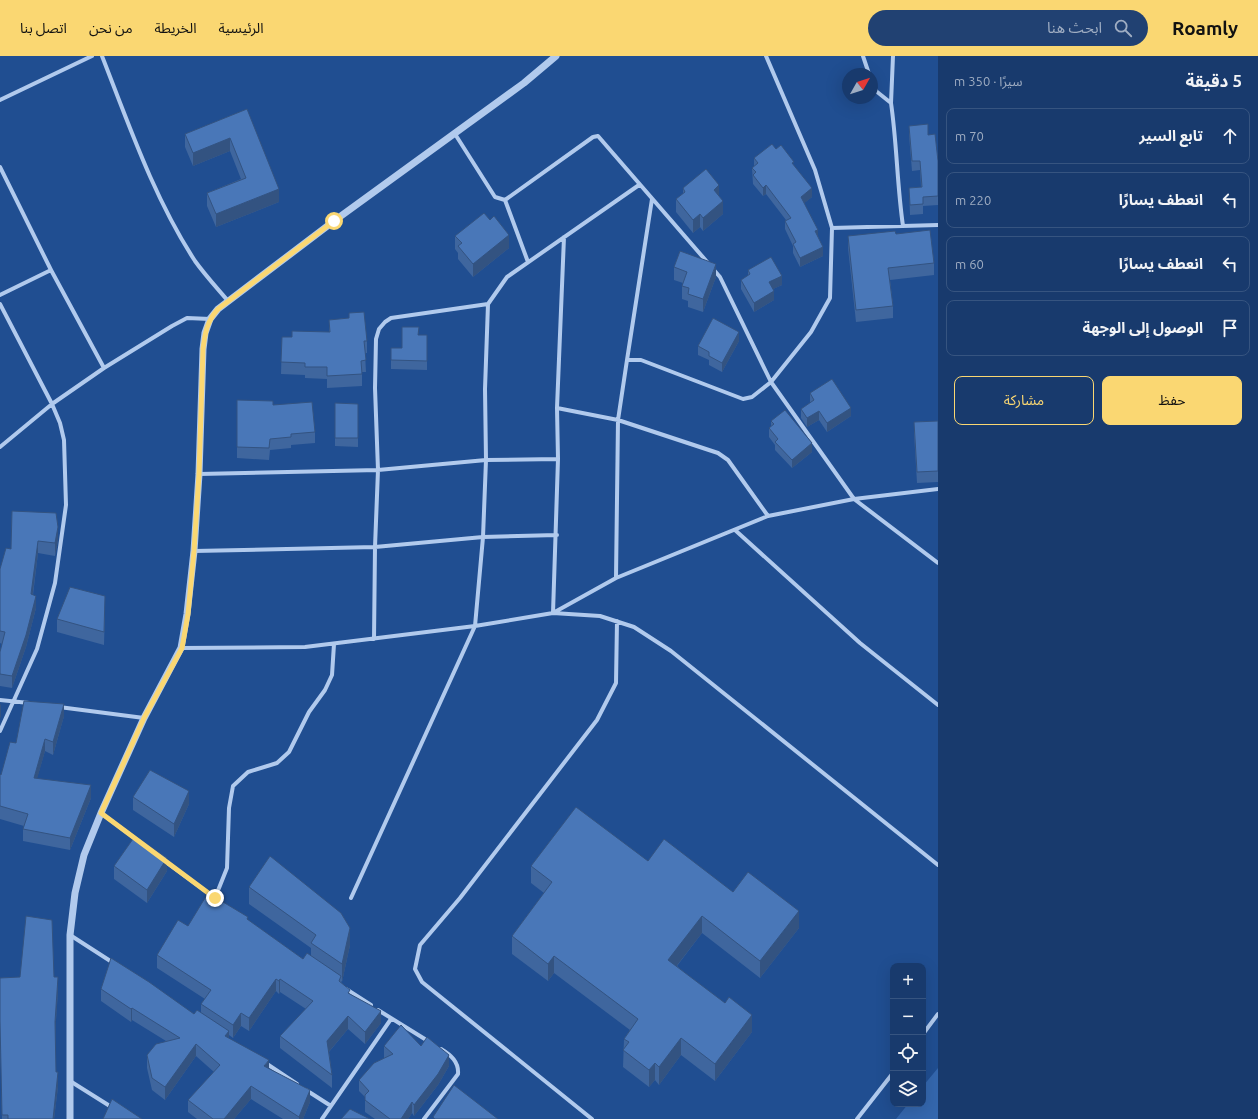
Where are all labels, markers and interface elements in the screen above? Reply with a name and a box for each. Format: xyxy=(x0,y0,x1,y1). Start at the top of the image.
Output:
search box xyxy=(868,10,1148,46)
icon: search xyxy=(1112,17,1134,39)
text: Roamly xyxy=(1172,17,1238,39)
text: ابحث هنا xyxy=(1047,19,1102,36)
text: اتصل بنا xyxy=(20,20,67,36)
text: من نحن xyxy=(89,20,133,36)
text: الخريطة xyxy=(155,20,197,36)
text: الرئيسية xyxy=(219,20,264,36)
north arrow xyxy=(842,68,878,104)
text: 5 دقيقة xyxy=(1186,71,1242,90)
text: سيرًا · 350 m xyxy=(954,74,1022,88)
icon: ahead xyxy=(1219,125,1241,147)
text: تابع السير xyxy=(1139,127,1203,144)
text: 70 m xyxy=(955,129,984,143)
icon: left xyxy=(1219,189,1241,211)
text: انعطف يسارًا xyxy=(1119,191,1203,208)
text: 220 m xyxy=(955,193,991,207)
route start xyxy=(325,212,343,230)
icon: left xyxy=(1219,253,1241,275)
text: انعطف يسارًا xyxy=(1119,255,1203,272)
text: 60 m xyxy=(955,257,984,271)
icon: arrive xyxy=(1219,317,1241,339)
text: الوصول إلى الوجهة xyxy=(1083,319,1203,336)
button: مشاركة xyxy=(954,376,1094,425)
button: حفظ xyxy=(1102,376,1242,425)
route end xyxy=(206,889,224,907)
map controls xyxy=(890,963,926,1107)
button: + xyxy=(890,963,926,999)
button: − xyxy=(890,999,926,1035)
button: locate xyxy=(890,1035,926,1071)
button: layers xyxy=(890,1071,926,1107)

